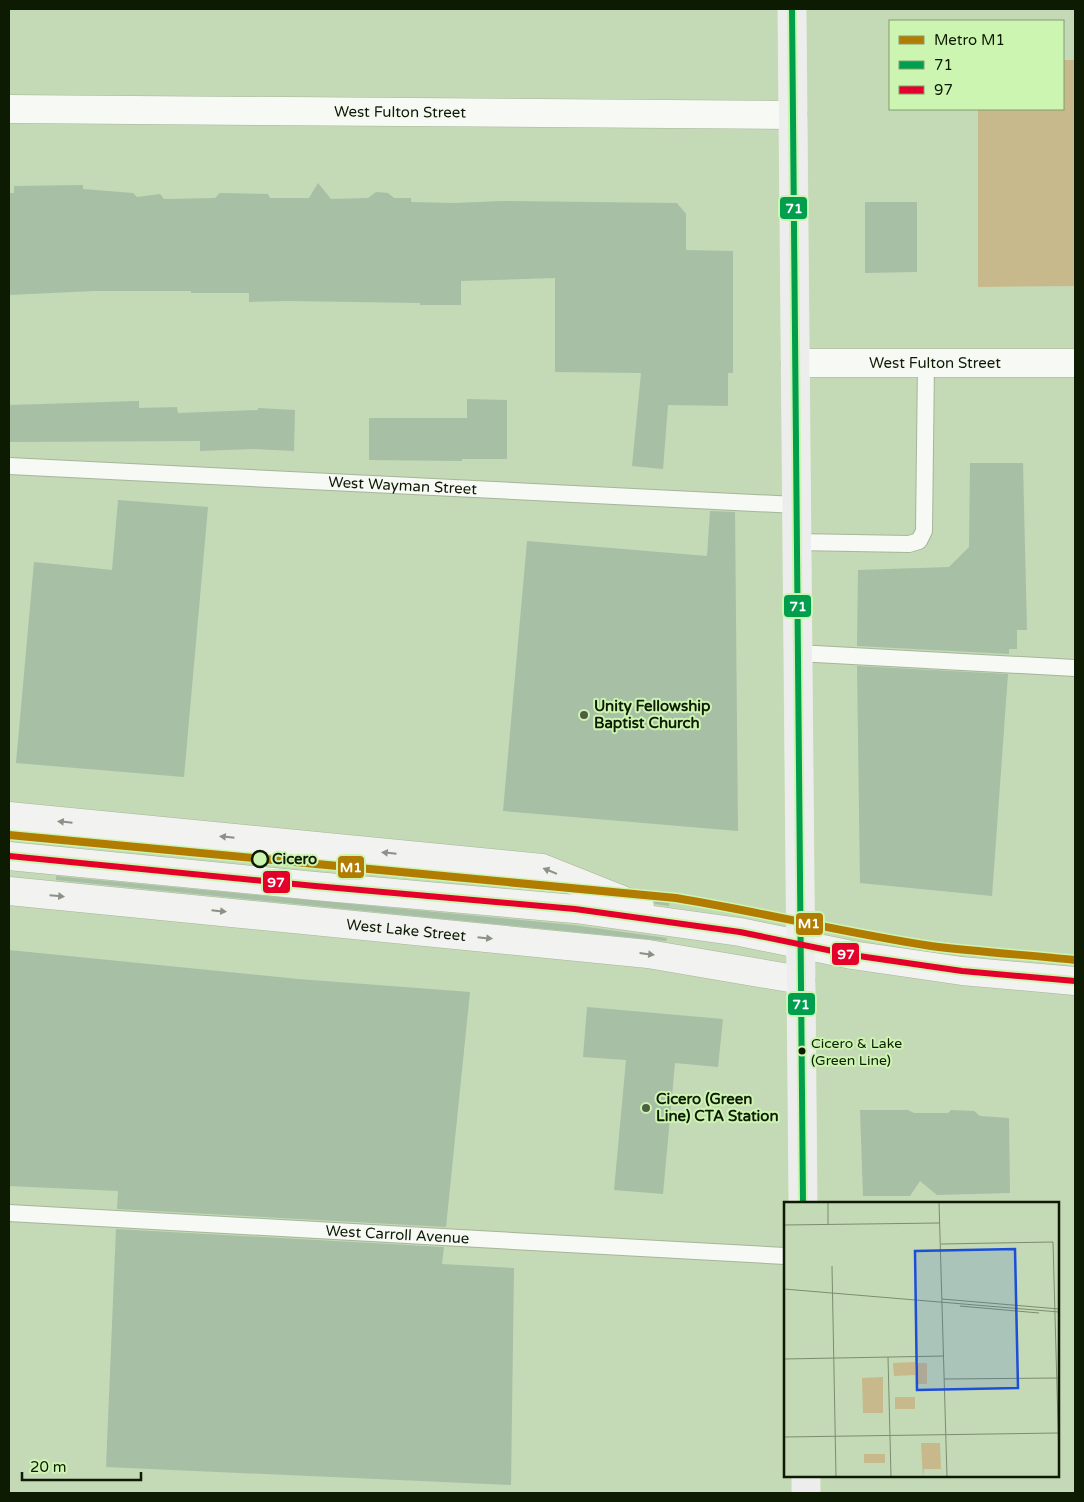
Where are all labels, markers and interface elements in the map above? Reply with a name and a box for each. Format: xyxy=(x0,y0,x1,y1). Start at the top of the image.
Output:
legend xyxy=(889,20,1064,110)
text: Metro M1 xyxy=(934,31,1005,49)
text: 71 xyxy=(934,56,953,74)
text: 97 xyxy=(934,81,953,99)
street label: West Fulton Street xyxy=(334,102,466,121)
line badge: 71 xyxy=(779,196,808,220)
text: 71 xyxy=(785,200,803,217)
street label: West Fulton Street xyxy=(869,354,1001,372)
street label: West Wayman Street xyxy=(328,473,478,498)
line badge: 71 xyxy=(783,594,812,618)
text: 71 xyxy=(789,598,807,615)
place label: Unity Fellowship Baptist Church xyxy=(594,697,711,733)
marker: Unity Fellowship Baptist Church xyxy=(578,709,590,721)
one-way arrow xyxy=(57,818,73,826)
one-way arrow xyxy=(219,833,235,841)
one-way arrow xyxy=(381,849,397,857)
marker: Cicero xyxy=(251,850,269,868)
place label: Cicero xyxy=(272,850,317,868)
line badge: M1 xyxy=(337,855,365,879)
text: M1 xyxy=(340,859,362,876)
one-way arrow xyxy=(542,867,557,875)
line badge: 97 xyxy=(262,870,291,894)
text: 97 xyxy=(267,874,285,891)
one-way arrow xyxy=(50,892,66,900)
one-way arrow xyxy=(211,907,227,915)
line badge: M1 xyxy=(795,912,824,936)
street label: West Lake Street xyxy=(345,915,467,945)
text: M1 xyxy=(798,915,820,932)
one-way arrow xyxy=(478,934,494,942)
line badge: 97 xyxy=(831,942,860,966)
text: 97 xyxy=(837,946,855,963)
one-way arrow xyxy=(639,950,655,958)
line badge: 71 xyxy=(787,992,816,1016)
text: 71 xyxy=(792,996,810,1013)
place label: Cicero & Lake (Green Line) xyxy=(811,1035,902,1069)
marker: Cicero & Lake (Green Line) xyxy=(797,1046,807,1056)
place label: Cicero (Green Line) CTA Station xyxy=(656,1090,779,1125)
marker: Cicero (Green Line) CTA Station xyxy=(640,1102,652,1114)
inset map xyxy=(784,1202,1059,1477)
street label: West Carroll Avenue xyxy=(325,1222,470,1247)
scale bar xyxy=(22,1450,141,1482)
text: 20 m xyxy=(30,1458,67,1476)

